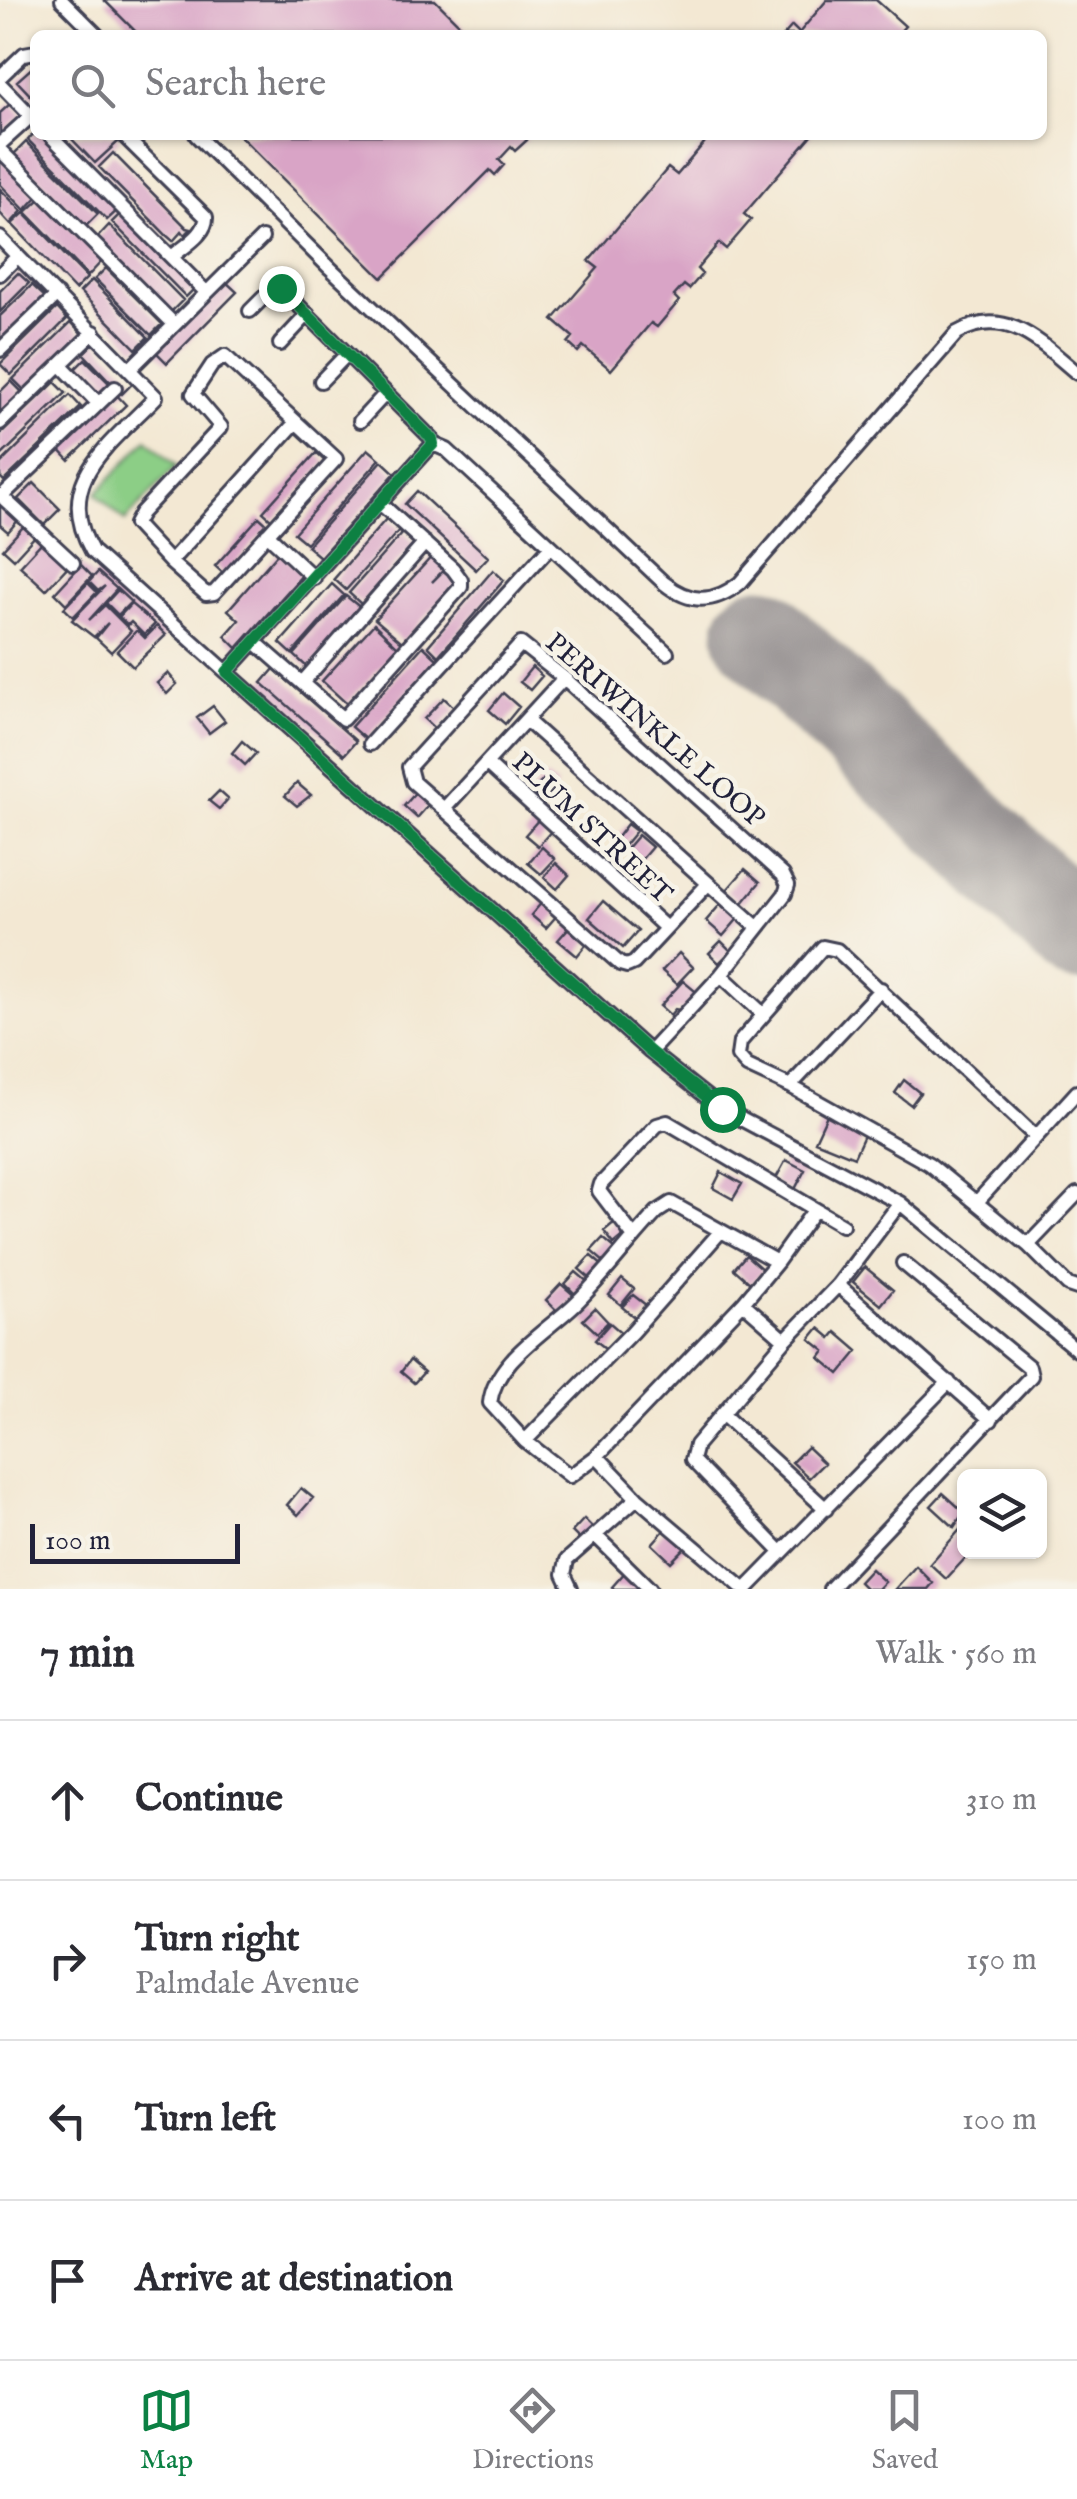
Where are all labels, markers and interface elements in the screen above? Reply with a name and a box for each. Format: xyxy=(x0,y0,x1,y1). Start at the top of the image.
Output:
search box xyxy=(30,30,1047,140)
icon: search xyxy=(65,58,120,113)
text: Search here xyxy=(145,61,326,109)
route end xyxy=(259,266,305,312)
street label: PERIWINKLE LOOP xyxy=(537,626,771,836)
street label: PLUM STREET xyxy=(504,746,679,912)
route start xyxy=(700,1087,746,1133)
map controls xyxy=(957,1469,1047,1559)
button: layers xyxy=(957,1469,1047,1559)
scale bar xyxy=(30,1519,240,1564)
text: 100 m xyxy=(45,1524,111,1559)
text: 7 min xyxy=(40,1628,135,1681)
text: Walk · 560 m xyxy=(875,1634,1037,1675)
icon: ahead xyxy=(40,1773,95,1828)
text: Continue xyxy=(135,1776,283,1824)
text: 310 m xyxy=(966,1780,1037,1821)
text: Turn right xyxy=(135,1916,299,1964)
icon: right xyxy=(40,1933,95,1988)
text: 150 m xyxy=(966,1940,1037,1981)
text: Palmdale Avenue xyxy=(135,1964,359,2005)
icon: left xyxy=(40,2093,95,2148)
text: Turn left xyxy=(135,2096,276,2144)
text: 100 m xyxy=(962,2100,1037,2141)
icon: arrive xyxy=(40,2253,95,2308)
text: Arrive at destination xyxy=(135,2256,453,2304)
tab: Map xyxy=(139,2383,194,2478)
tab: Directions xyxy=(472,2383,594,2478)
tab: Saved xyxy=(872,2383,938,2478)

